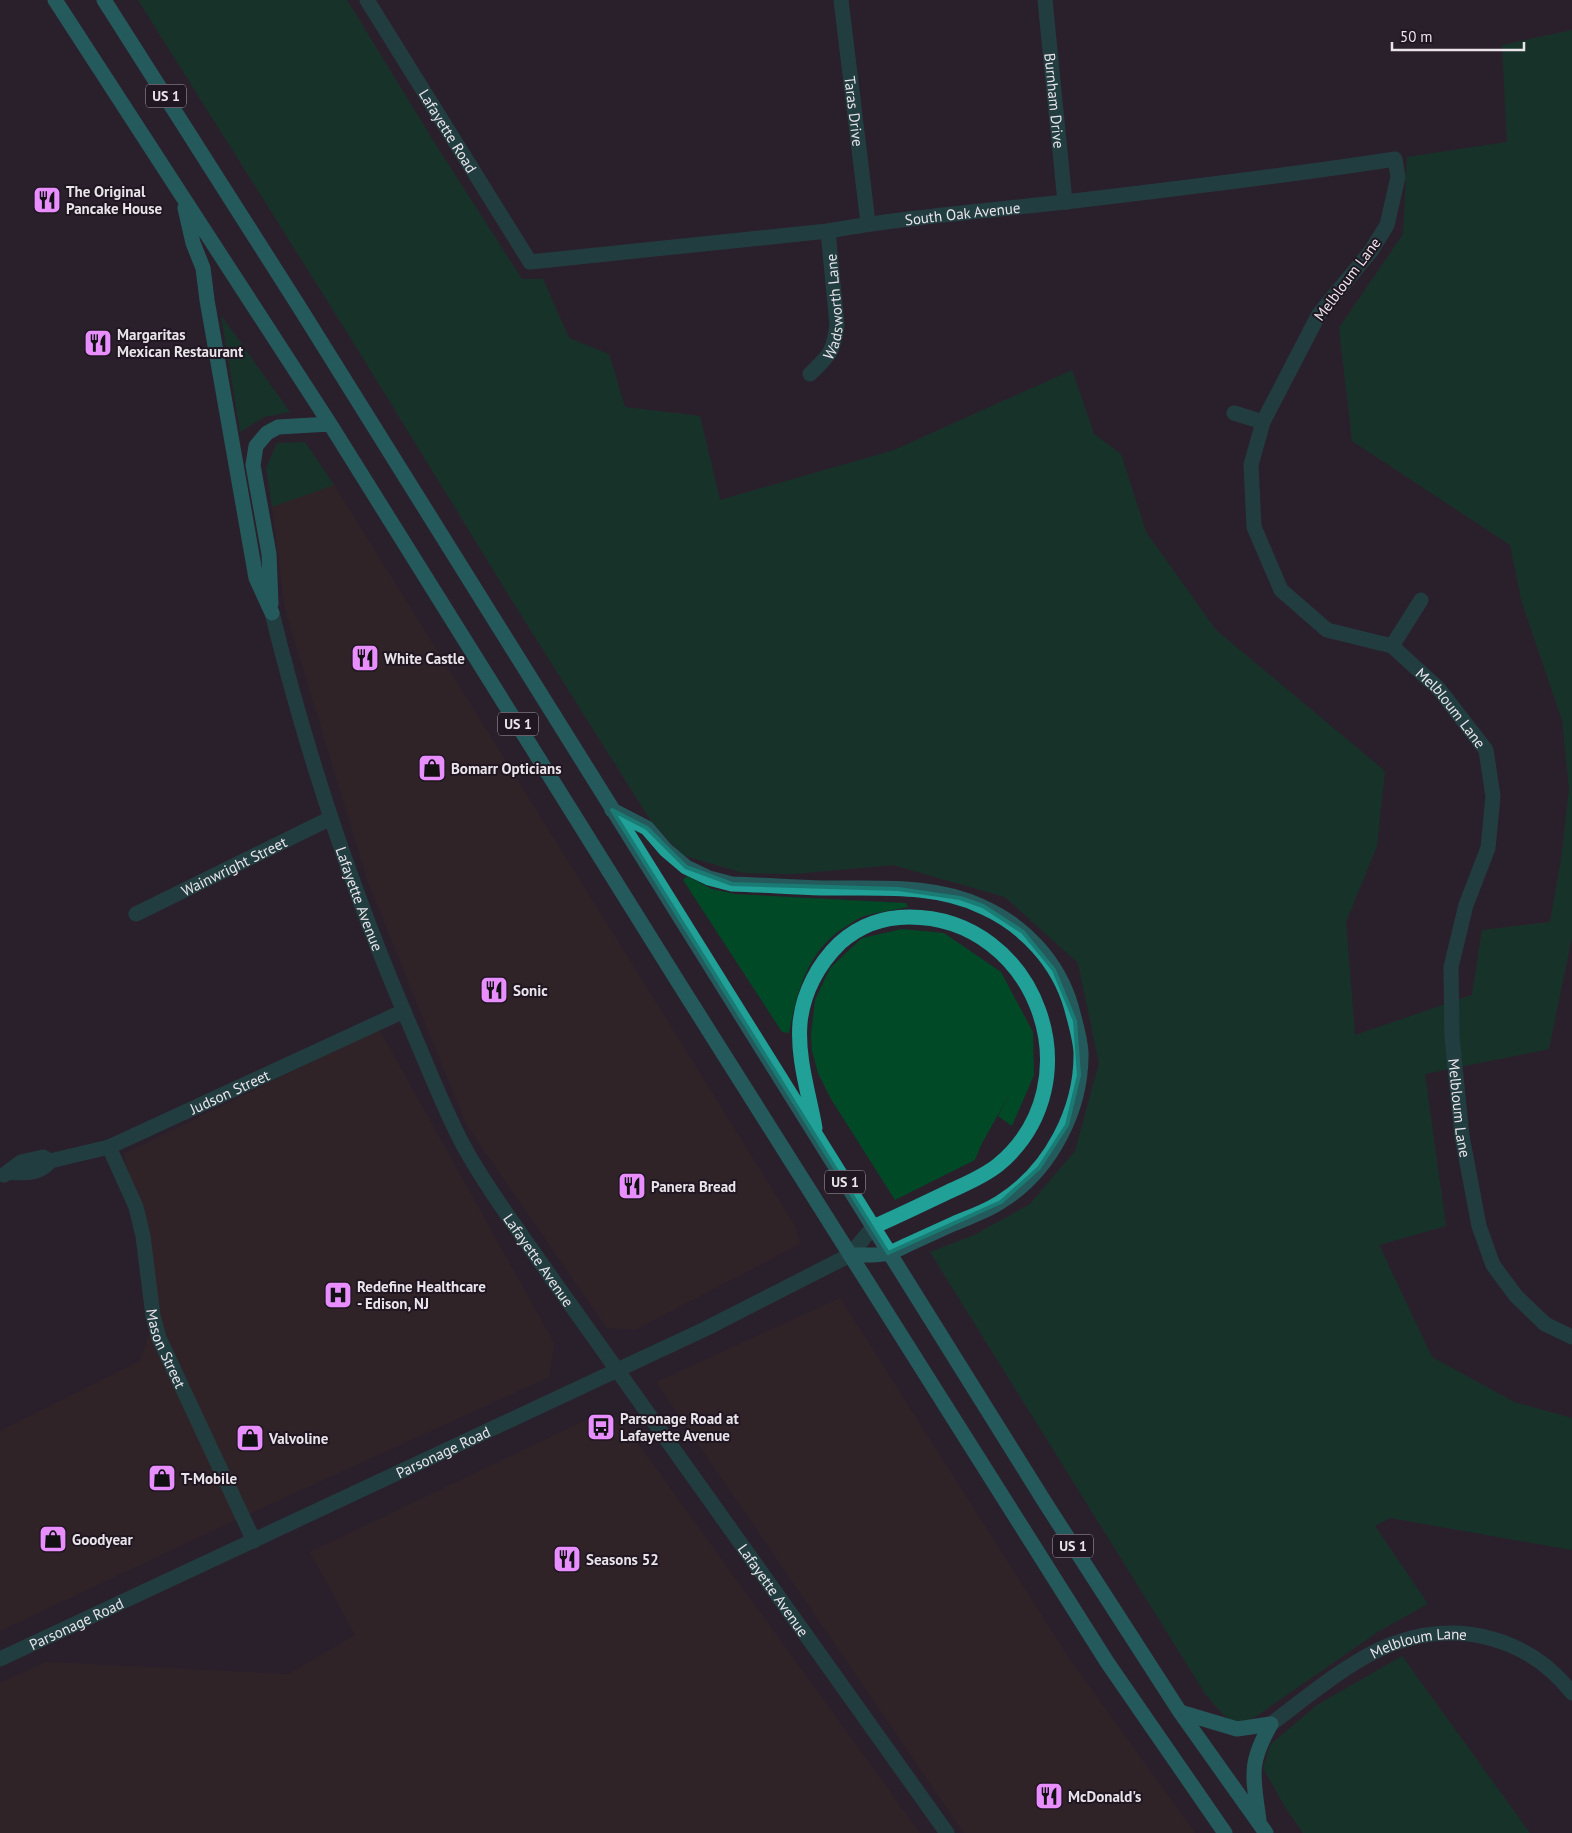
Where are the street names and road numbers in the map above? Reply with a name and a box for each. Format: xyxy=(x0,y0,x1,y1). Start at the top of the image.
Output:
street label: Burnham Drive xyxy=(1041,52,1069,149)
street label: Taras Drive xyxy=(841,75,868,147)
road number: US 1 xyxy=(146,84,186,108)
street label: Lafayette Road xyxy=(415,85,482,176)
street label: South Oak Avenue xyxy=(904,197,1021,229)
street label: Melbloum Lane xyxy=(1310,234,1384,324)
street label: Wadsworth Lane xyxy=(818,253,847,363)
street label: Melbloum Lane xyxy=(1412,663,1490,752)
road number: US 1 xyxy=(498,712,538,736)
street label: Wainwright Street xyxy=(178,832,290,900)
street label: Lafayette Avenue xyxy=(332,844,388,954)
street label: Melbloum Lane xyxy=(1445,1057,1475,1159)
street label: Judson Street xyxy=(186,1065,272,1118)
road number: US 1 xyxy=(825,1170,865,1194)
street label: Lafayette Avenue xyxy=(500,1210,578,1310)
street label: Mason Street xyxy=(143,1307,191,1391)
street label: Parsonage Road xyxy=(393,1421,493,1482)
road number: US 1 xyxy=(1053,1534,1093,1558)
street label: Lafayette Avenue xyxy=(734,1540,813,1640)
street label: Parsonage Road xyxy=(26,1593,126,1654)
street label: Melbloum Lane xyxy=(1367,1624,1468,1662)

